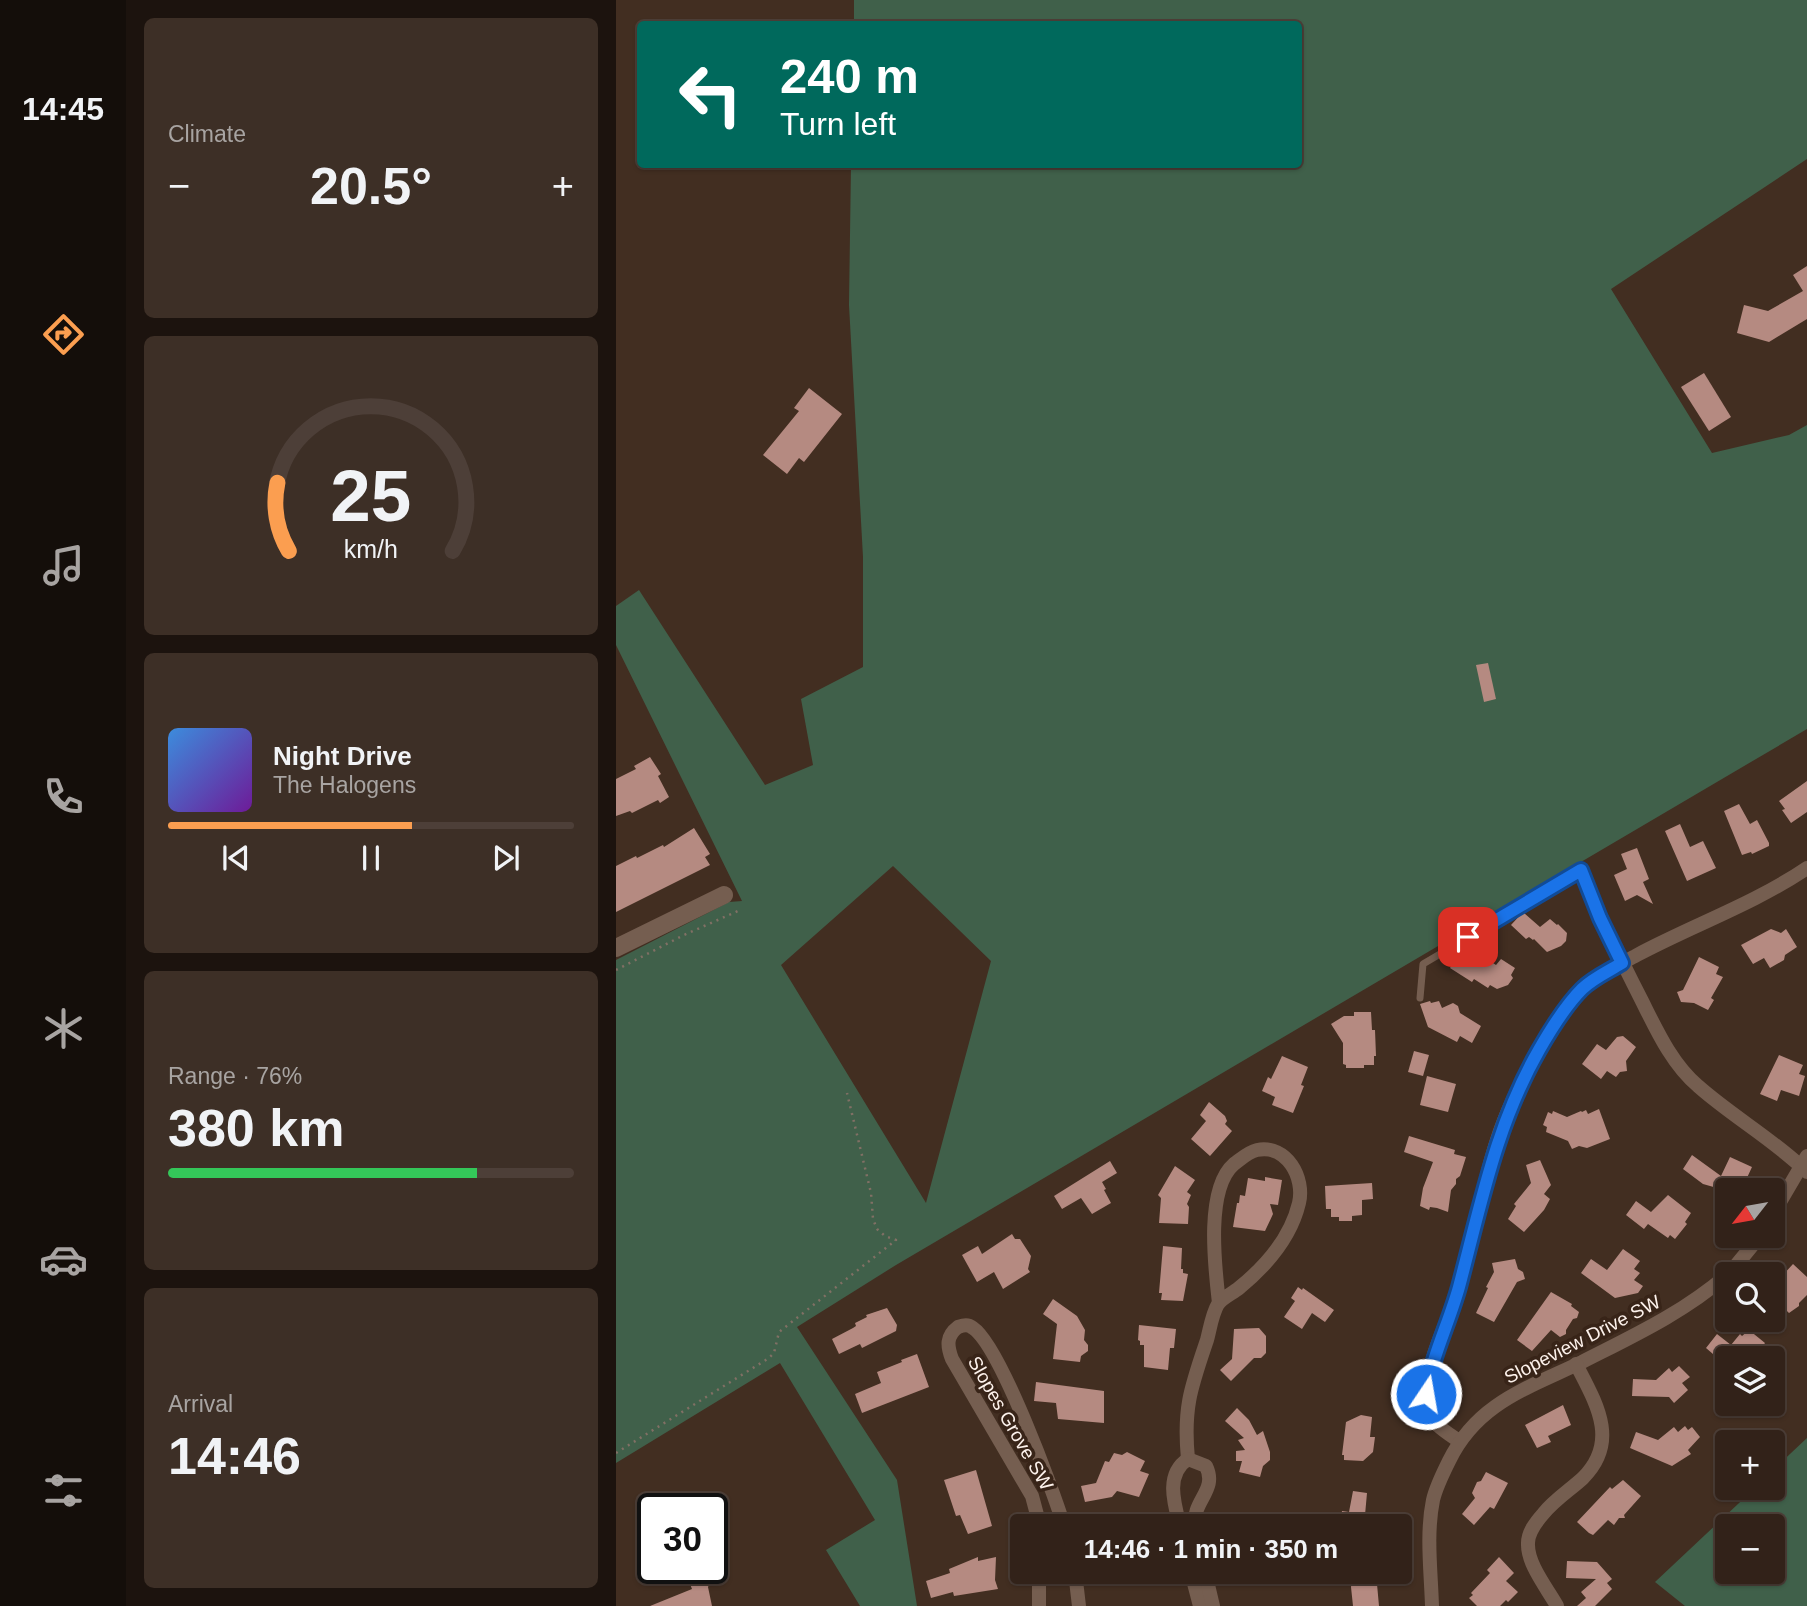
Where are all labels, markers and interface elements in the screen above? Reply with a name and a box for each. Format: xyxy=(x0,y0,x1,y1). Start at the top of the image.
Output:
icon: left xyxy=(665,49,756,140)
text: 240 m xyxy=(780,49,919,103)
text: 14:45 xyxy=(22,91,104,127)
text: Turn left xyxy=(780,106,896,142)
text: Climate xyxy=(168,121,246,147)
text: 20.5° xyxy=(310,157,432,215)
text: − xyxy=(168,165,190,207)
text: + xyxy=(552,165,574,207)
icon: directions xyxy=(39,310,88,359)
text: 25 xyxy=(331,456,411,537)
text: km/h xyxy=(344,535,398,563)
icon: music xyxy=(39,541,88,590)
text: Night Drive xyxy=(273,741,412,771)
icon: phone xyxy=(39,772,88,821)
text: The Halogens xyxy=(273,772,416,798)
icon: previous xyxy=(217,839,255,877)
icon: pause xyxy=(352,839,390,877)
icon: next xyxy=(487,839,525,877)
pin xyxy=(1438,907,1498,967)
icon: arrive xyxy=(1449,918,1487,956)
icon: climate xyxy=(39,1004,88,1053)
text: Range · 76% xyxy=(168,1063,302,1089)
text: 380 km xyxy=(168,1099,344,1157)
north arrow xyxy=(1715,1178,1785,1248)
map controls xyxy=(1715,1178,1785,1584)
icon: car xyxy=(39,1235,88,1284)
button: search xyxy=(1715,1262,1785,1332)
street label: Slopeview Drive SW xyxy=(1501,1291,1664,1388)
button: layers xyxy=(1715,1346,1785,1416)
street label: Slopes Grove SW xyxy=(964,1353,1057,1494)
position arrow xyxy=(1389,1357,1463,1431)
text: Arrival xyxy=(168,1391,233,1417)
text: 14:46 xyxy=(168,1427,301,1485)
button: + xyxy=(1715,1430,1785,1500)
icon: filters xyxy=(39,1466,88,1515)
speed limit sign: 30 xyxy=(637,1493,728,1584)
button: − xyxy=(1715,1514,1785,1584)
text: 14:46 · 1 min · 350 m xyxy=(1084,1534,1338,1564)

